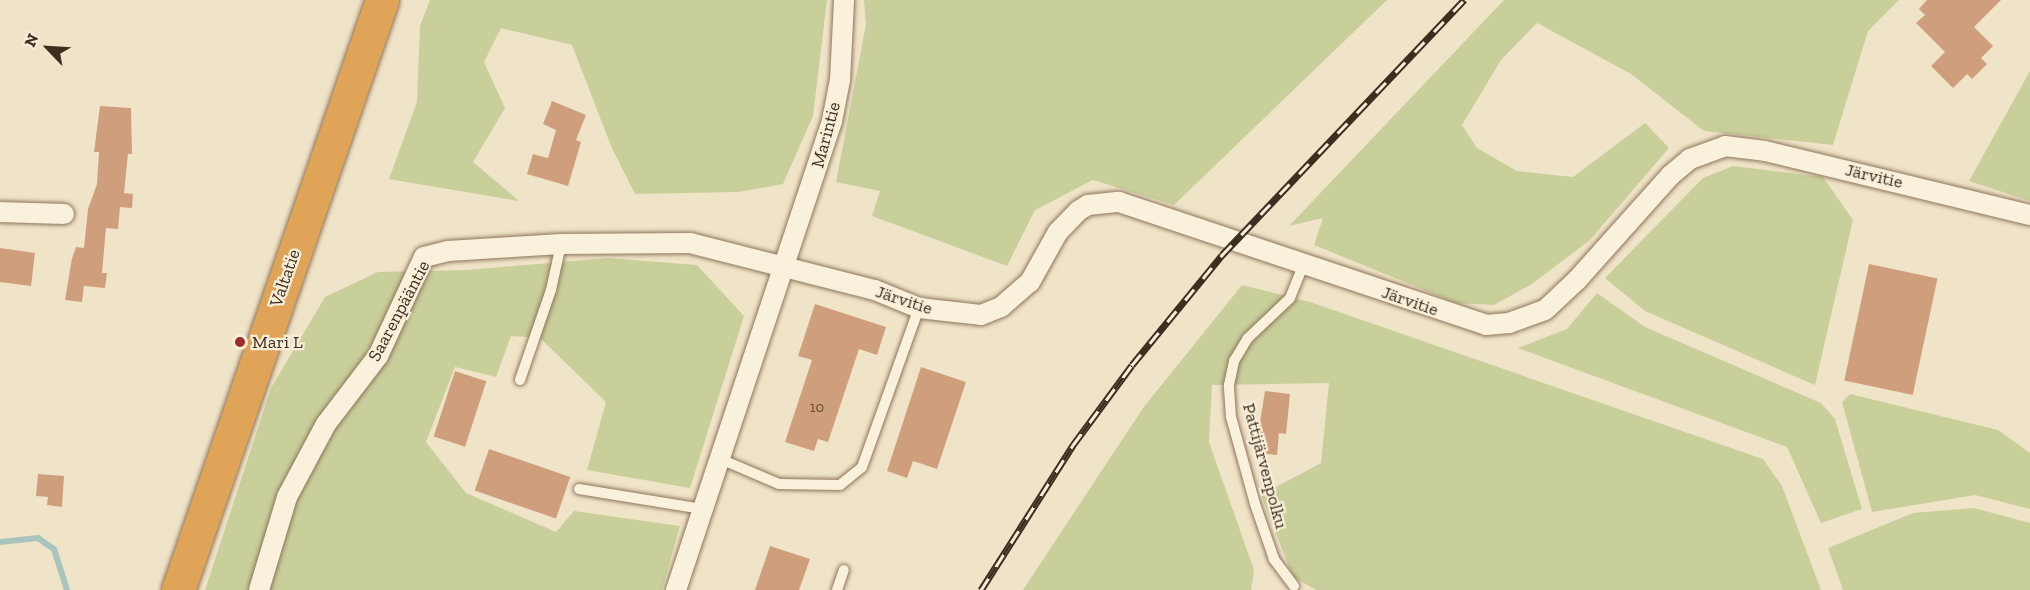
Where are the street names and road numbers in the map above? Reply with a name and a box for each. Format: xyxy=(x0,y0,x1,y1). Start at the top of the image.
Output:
street label: Marintie xyxy=(807,100,845,170)
street label: Järvitie xyxy=(1843,159,1905,193)
street label: Valtatie xyxy=(265,246,305,310)
street label: Saarenpääntie xyxy=(363,257,435,365)
street label: Järvitie xyxy=(873,281,935,319)
street label: Järvitie xyxy=(1379,281,1441,321)
street label: Pattijärvenpolku xyxy=(1238,401,1292,531)

